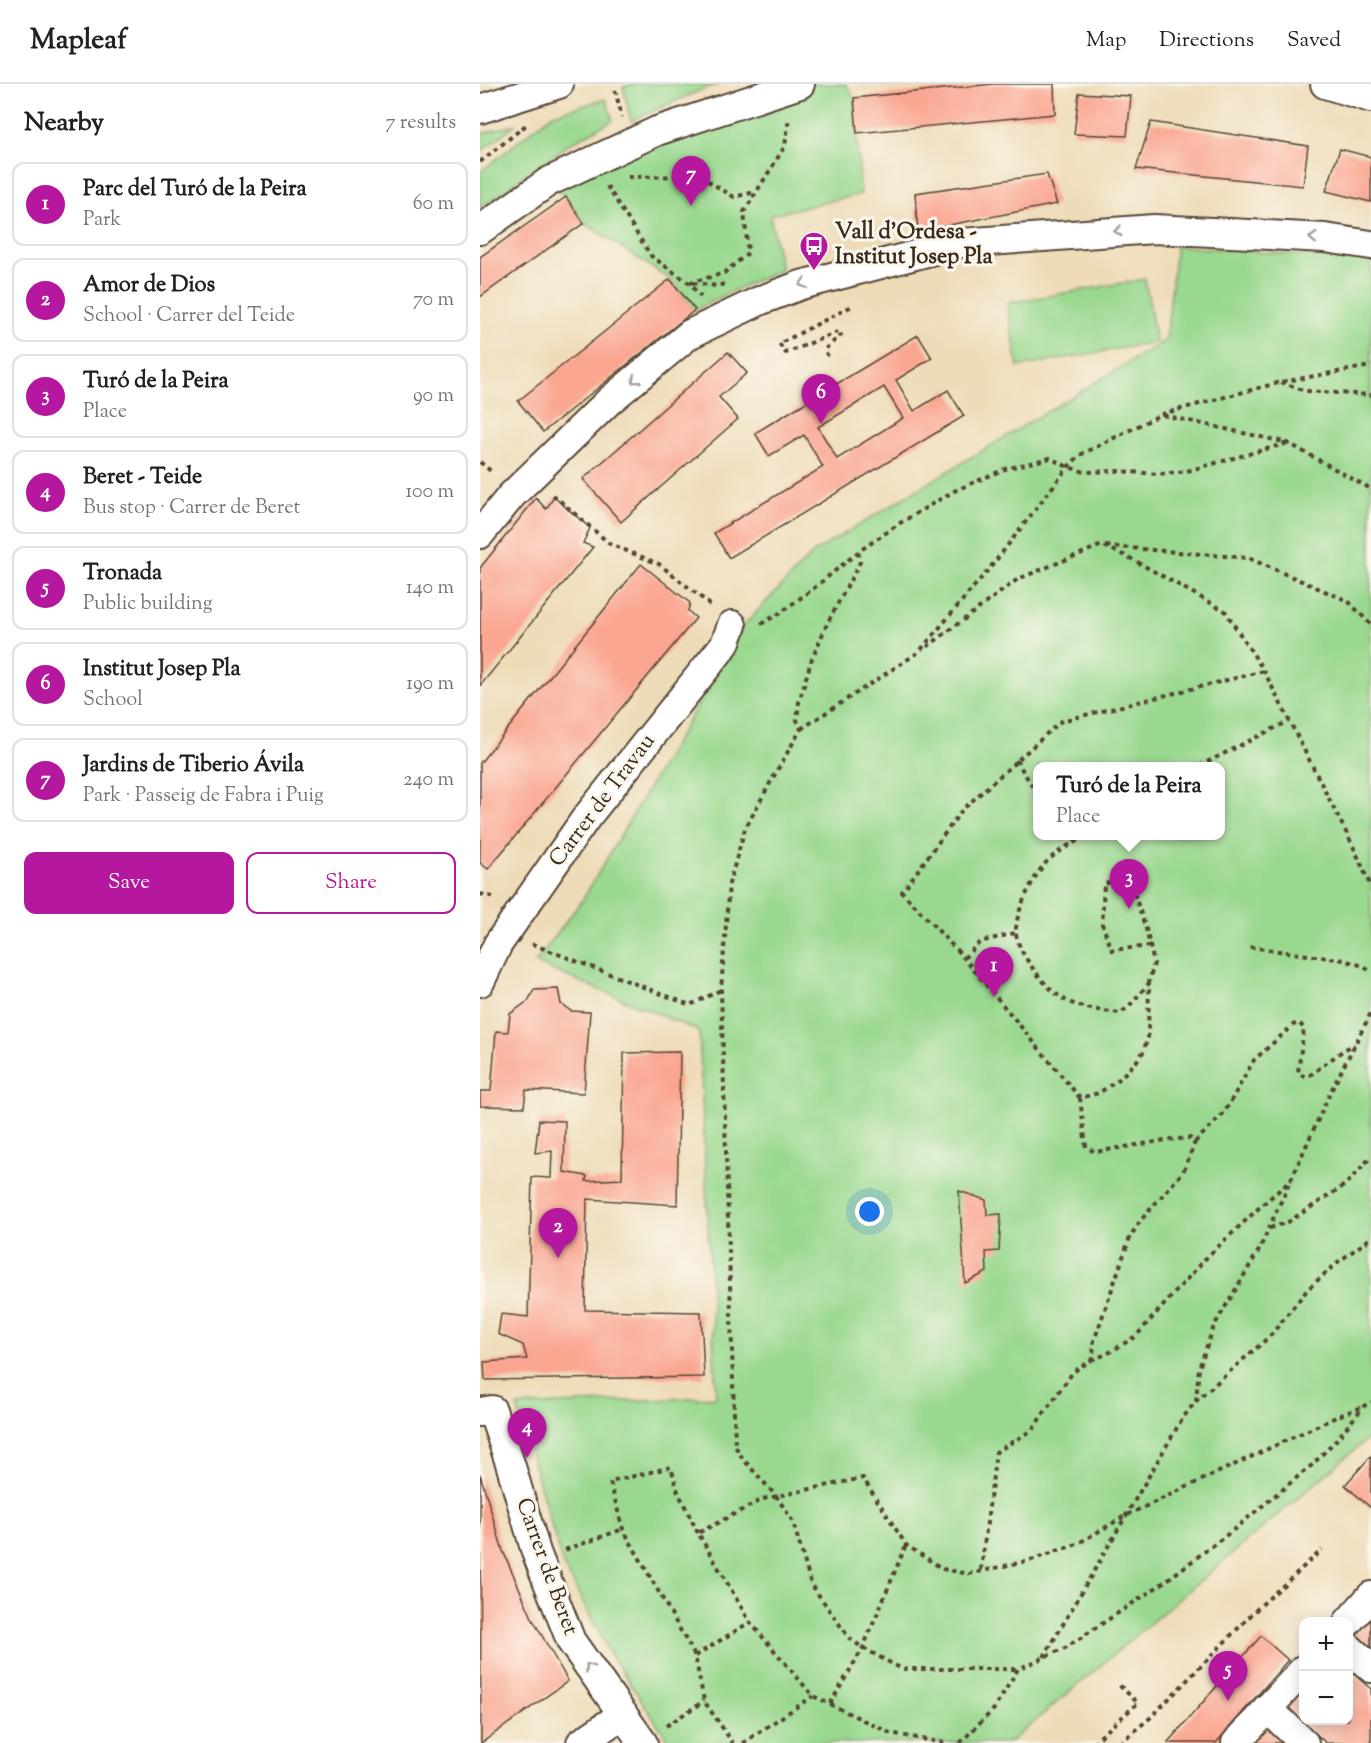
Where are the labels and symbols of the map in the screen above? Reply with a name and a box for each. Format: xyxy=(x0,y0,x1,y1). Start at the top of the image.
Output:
pin: 7 xyxy=(672,156,710,206)
place label: Vall d'Ordesa - Institut Josep Pla xyxy=(835,217,993,274)
one-way arrow xyxy=(1114,224,1123,237)
bus stop icon: Vall d'Ordesa - Institut Josep Pla xyxy=(798,230,830,272)
one-way arrow xyxy=(1308,231,1317,244)
one-way arrow xyxy=(798,277,809,290)
one-way arrow xyxy=(631,372,642,383)
pin: 6 xyxy=(802,374,840,424)
street label: Carrer de Travau xyxy=(542,727,664,874)
pin: 3 xyxy=(1110,860,1148,909)
pin: 1 xyxy=(974,948,1014,997)
your location xyxy=(855,1197,884,1226)
pin: 2 xyxy=(538,1208,578,1258)
pin: 4 xyxy=(508,1408,546,1458)
street label: Carrer de Beret xyxy=(506,1494,586,1641)
pin: 5 xyxy=(1208,1652,1248,1701)
one-way arrow xyxy=(585,1662,596,1673)

